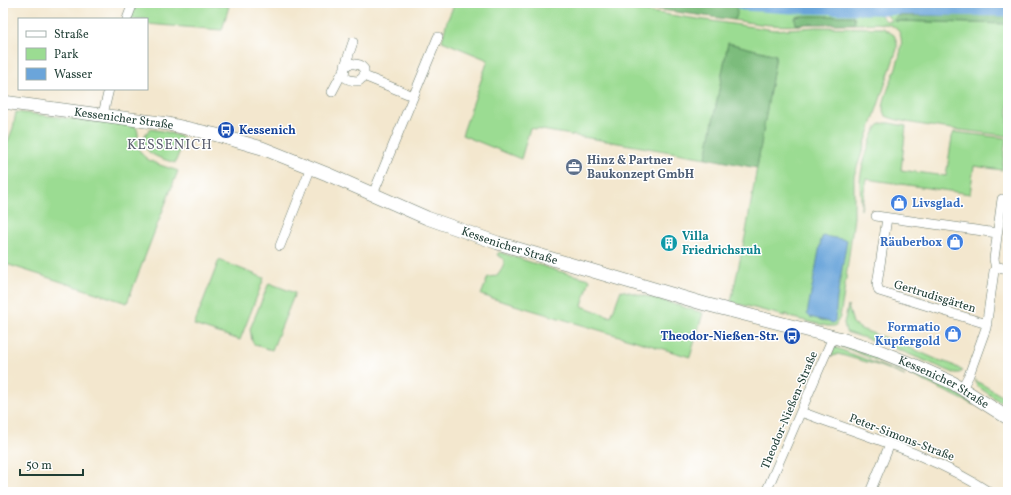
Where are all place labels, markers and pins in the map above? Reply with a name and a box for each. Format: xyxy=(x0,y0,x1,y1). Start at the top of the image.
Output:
bus stop icon: Kessenich xyxy=(216,120,236,140)
place label: Kessenich xyxy=(239,123,296,139)
place label: Hinz & Partner Baukonzept GmbH xyxy=(587,153,694,183)
office icon: Hinz & Partner Baukonzept GmbH xyxy=(564,157,584,177)
shop icon: Livsglad. xyxy=(889,193,909,213)
place label: Livsglad. xyxy=(912,196,964,212)
place label: Villa Friedrichsruh xyxy=(682,229,761,259)
shop icon: Räuberbox xyxy=(945,232,965,252)
building icon: Villa Friedrichsruh xyxy=(659,233,679,253)
place label: Räuberbox xyxy=(880,235,942,251)
place label: Formatio Kupfergold xyxy=(875,320,941,350)
shop icon: Formatio Kupfergold xyxy=(943,324,963,344)
bus stop icon: Theodor-Nießen-Str. xyxy=(782,326,802,346)
place label: Theodor-Nießen-Str. xyxy=(661,329,779,345)

